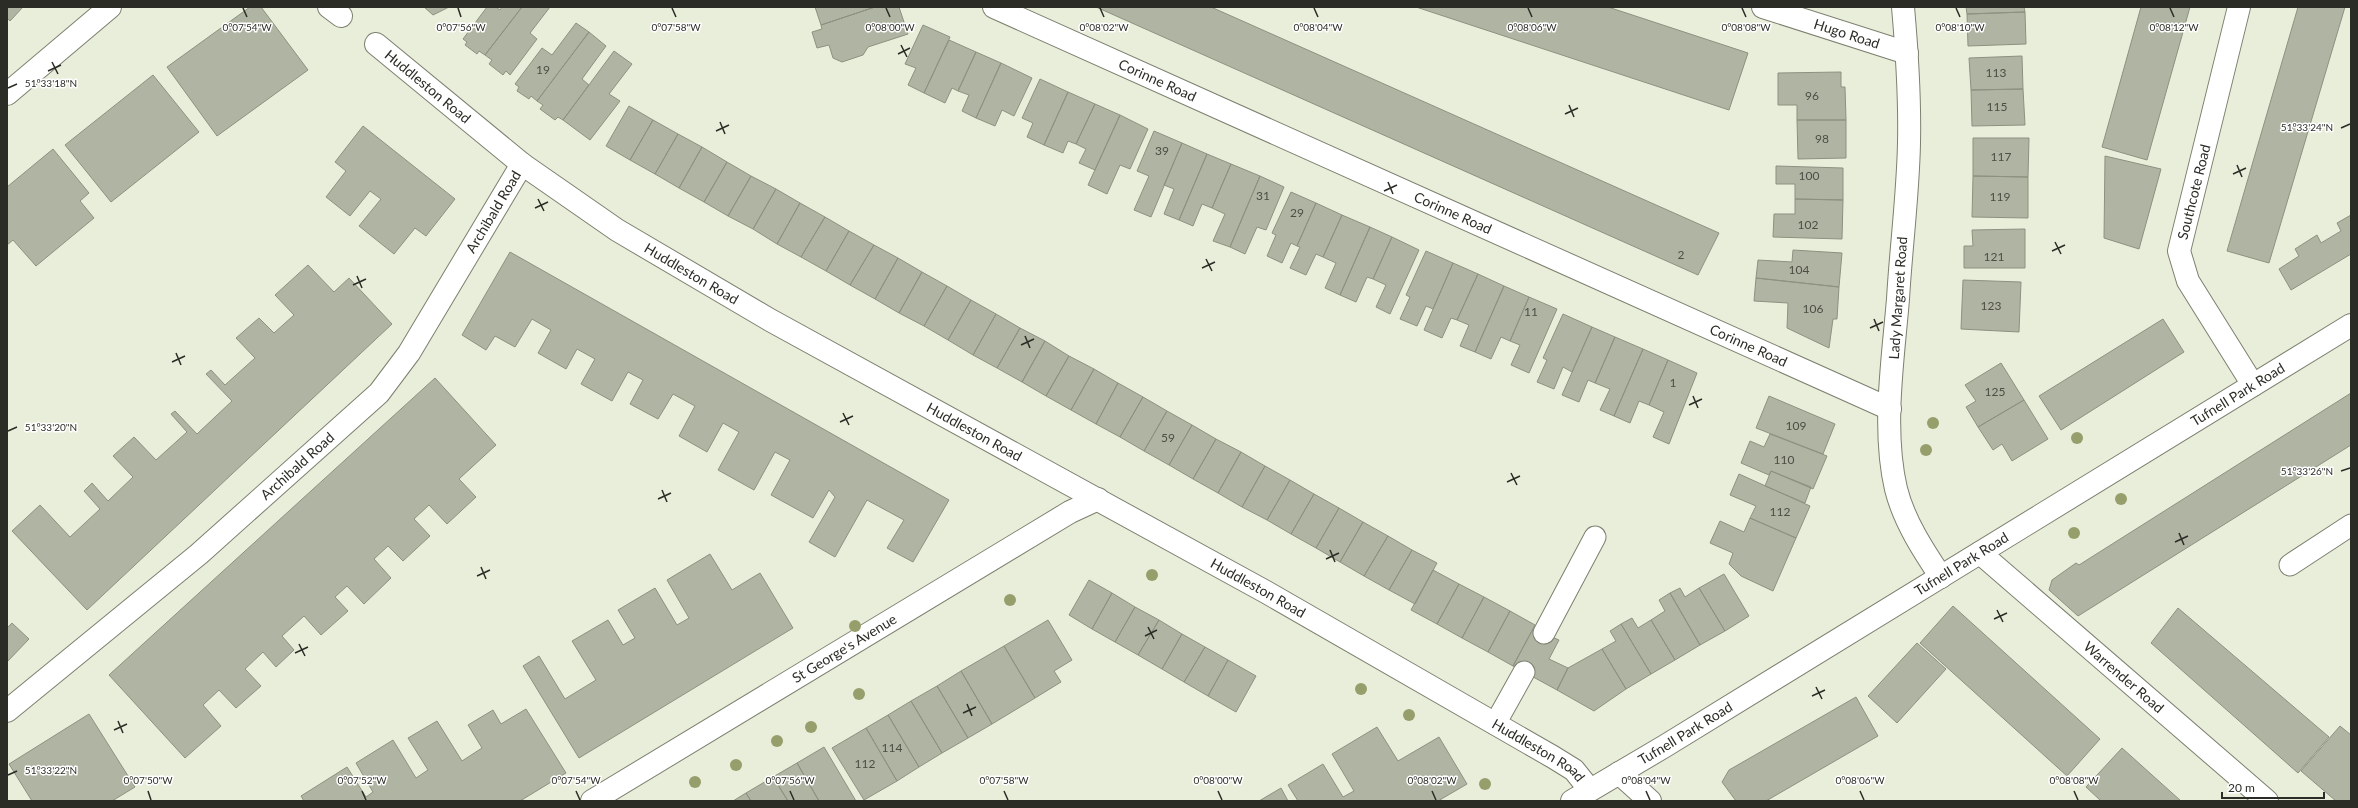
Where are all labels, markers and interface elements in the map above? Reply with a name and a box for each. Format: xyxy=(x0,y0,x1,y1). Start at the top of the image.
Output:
street label: Hugo Road xyxy=(1812,15,1882,52)
text: 0°07'54"W xyxy=(222,21,272,33)
text: 0°07'56"W xyxy=(436,21,486,33)
text: 0°07'58"W xyxy=(651,21,701,33)
text: 0°08'00"W xyxy=(865,21,915,33)
text: 0°08'02"W xyxy=(1079,21,1129,33)
text: 0°08'04"W xyxy=(1293,21,1343,33)
text: 0°08'06"W xyxy=(1507,21,1557,33)
text: 0°08'08"W xyxy=(1721,21,1771,33)
text: 0°08'10"W xyxy=(1935,21,1985,33)
text: 0°08'12"W xyxy=(2149,21,2199,33)
street label: Huddleston Road xyxy=(382,46,475,126)
street label: Corinne Road xyxy=(1116,55,1199,105)
house number: 19 xyxy=(536,62,550,77)
house number: 113 xyxy=(1986,65,2006,80)
text: 51°33'18"N xyxy=(25,77,77,89)
house number: 96 xyxy=(1805,88,1819,103)
house number: 115 xyxy=(1987,99,2007,114)
text: 51°33'24"N xyxy=(2281,121,2333,133)
house number: 98 xyxy=(1815,131,1829,146)
house number: 39 xyxy=(1155,143,1169,158)
street label: Southcote Road xyxy=(2173,143,2214,241)
house number: 117 xyxy=(1991,149,2011,164)
street label: Archibald Road xyxy=(462,167,524,256)
house number: 100 xyxy=(1799,168,1819,183)
house number: 31 xyxy=(1256,188,1270,203)
street label: Corinne Road xyxy=(1412,188,1495,237)
house number: 119 xyxy=(1990,189,2010,204)
house number: 29 xyxy=(1290,205,1304,220)
house number: 102 xyxy=(1798,217,1818,232)
street label: Lady Margaret Road xyxy=(1885,236,1910,360)
street label: Huddleston Road xyxy=(642,239,742,308)
house number: 2 xyxy=(1678,247,1685,262)
house number: 121 xyxy=(1984,249,2004,264)
house number: 104 xyxy=(1789,262,1809,277)
house number: 123 xyxy=(1981,298,2001,313)
house number: 106 xyxy=(1803,301,1823,316)
house number: 11 xyxy=(1524,304,1538,319)
street label: Corinne Road xyxy=(1707,320,1790,370)
street label: Tufnell Park Road xyxy=(2187,359,2288,429)
house number: 1 xyxy=(1670,375,1677,390)
house number: 125 xyxy=(1985,384,2005,399)
street label: Huddleston Road xyxy=(924,399,1025,465)
house number: 109 xyxy=(1786,418,1806,433)
text: 51°33'20"N xyxy=(25,421,77,433)
street label: Archibald Road xyxy=(257,428,337,503)
house number: 59 xyxy=(1161,430,1175,445)
house number: 110 xyxy=(1774,452,1794,467)
text: 51°33'26"N xyxy=(2281,465,2333,477)
house number: 112 xyxy=(1770,504,1790,519)
street label: Tufnell Park Road xyxy=(1911,528,2011,599)
street label: Huddleston Road xyxy=(1208,554,1309,621)
street label: St George's Avenue xyxy=(789,610,900,686)
street label: Warrender Road xyxy=(2080,638,2168,716)
street label: Tufnell Park Road xyxy=(1635,698,1735,768)
street label: Huddleston Road xyxy=(1489,715,1589,785)
house number: 114 xyxy=(882,740,902,755)
house number: 112 xyxy=(855,756,875,771)
text: 51°33'22"N xyxy=(25,764,77,776)
text: 0°07'50"W xyxy=(123,774,173,786)
text: 0°07'52"W xyxy=(337,774,387,786)
text: 0°07'54"W xyxy=(551,774,601,786)
text: 0°07'56"W xyxy=(765,774,815,786)
text: 0°07'58"W xyxy=(979,774,1029,786)
text: 0°08'00"W xyxy=(1193,774,1243,786)
text: 0°08'02"W xyxy=(1407,774,1457,786)
text: 0°08'04"W xyxy=(1621,774,1671,786)
text: 0°08'06"W xyxy=(1835,774,1885,786)
text: 0°08'08"W xyxy=(2049,774,2099,786)
scale bar xyxy=(2222,774,2324,800)
text: 20 m xyxy=(2228,780,2255,795)

